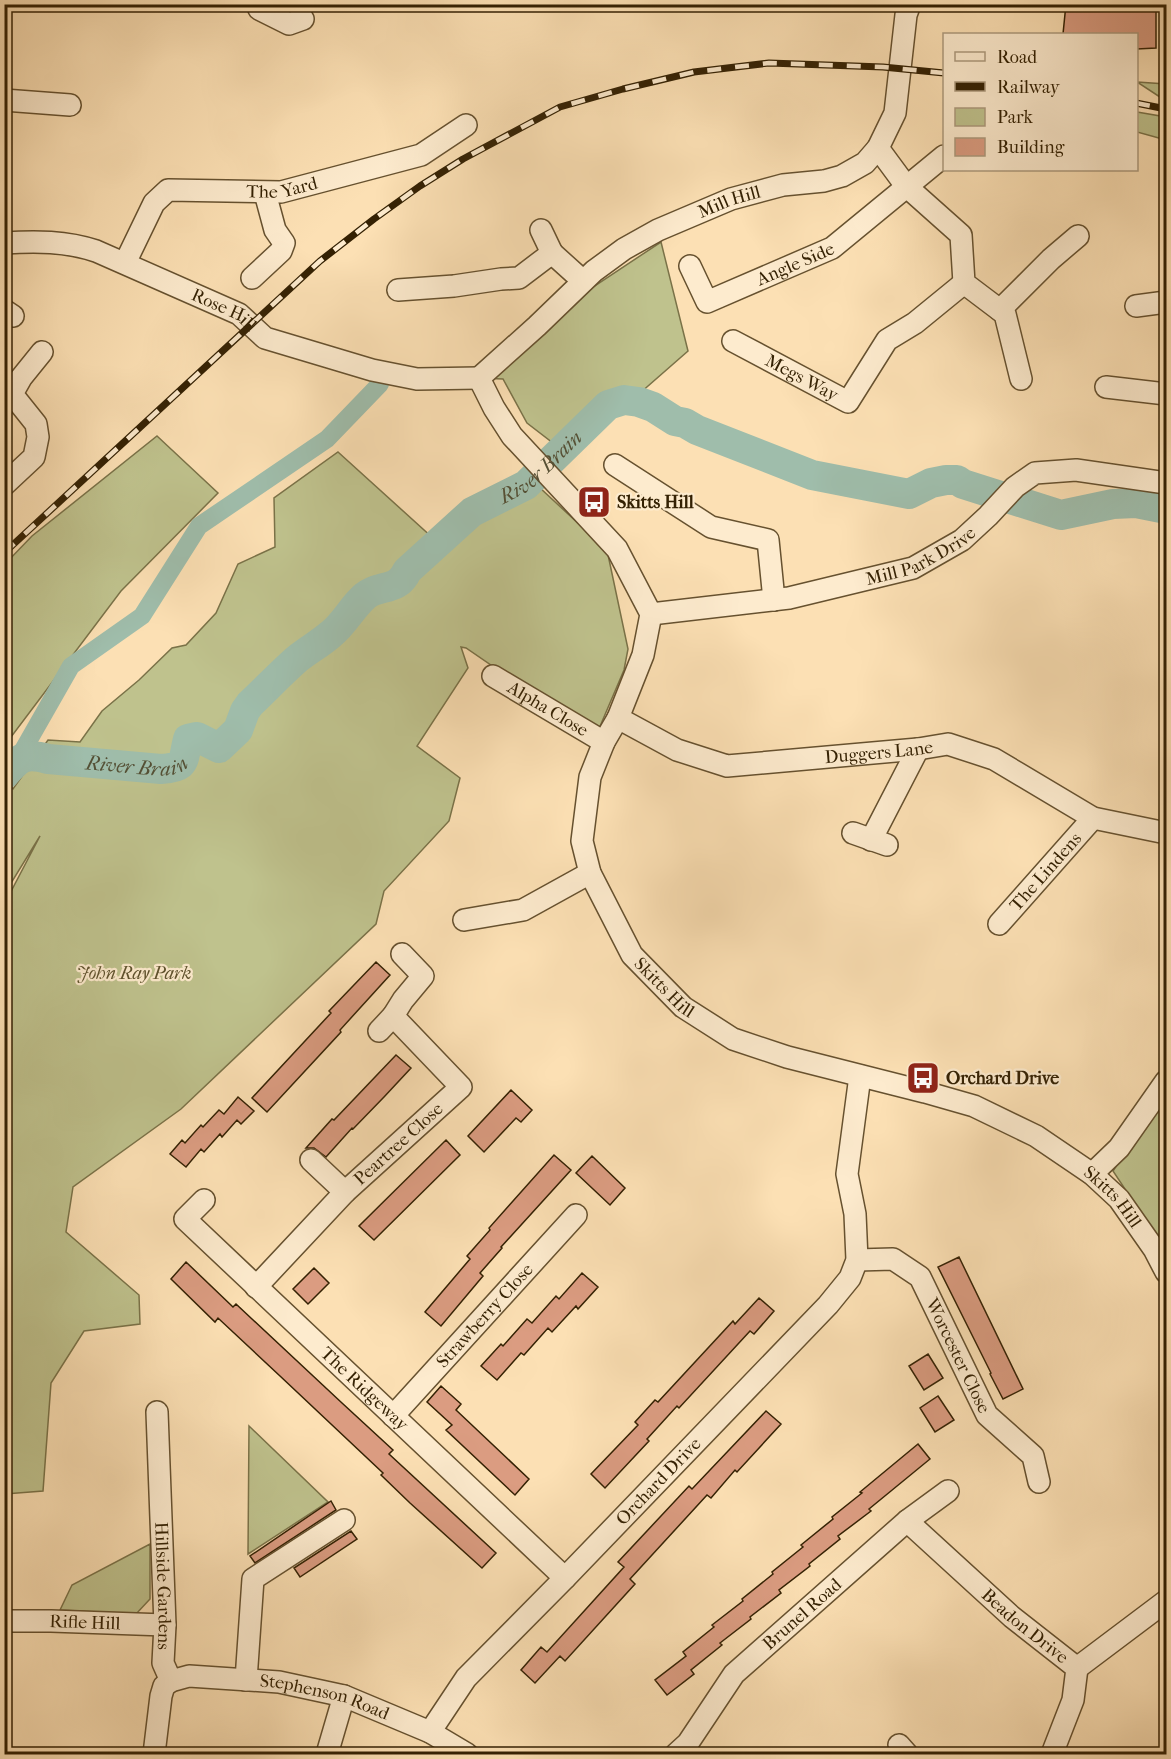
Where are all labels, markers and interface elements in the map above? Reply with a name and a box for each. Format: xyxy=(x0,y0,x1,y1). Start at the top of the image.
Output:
legend xyxy=(943,33,1138,171)
text: Road xyxy=(997,47,1037,68)
text: Railway xyxy=(997,77,1061,98)
text: Park xyxy=(997,107,1034,128)
text: Building xyxy=(997,137,1065,158)
street label: The Yard xyxy=(246,173,320,203)
street label: Mill Hill xyxy=(695,182,763,223)
street label: Angle Side xyxy=(753,238,838,291)
street label: Rose Hill xyxy=(188,284,261,336)
street label: Megs Way xyxy=(762,350,843,407)
water label: River Brain xyxy=(494,426,587,509)
bus stop icon: Skitts Hill xyxy=(576,484,612,520)
place label: Skitts Hill xyxy=(617,492,695,513)
street label: Mill Park Drive xyxy=(864,523,980,590)
street label: Alpha Close xyxy=(503,677,592,741)
street label: Duggers Lane xyxy=(824,737,935,768)
water label: River Brain xyxy=(83,751,193,781)
street label: The Lindens xyxy=(1006,828,1086,915)
street label: Skitts Hill xyxy=(629,953,698,1022)
park label: John Ray Park xyxy=(76,963,192,984)
bus stop icon: Orchard Drive xyxy=(905,1060,941,1096)
place label: Orchard Drive xyxy=(946,1068,1059,1089)
street label: Peartree Close xyxy=(350,1098,448,1190)
street label: Skitts Hill xyxy=(1080,1162,1146,1232)
street label: Strawberry Close xyxy=(432,1259,538,1372)
street label: Worcester Close xyxy=(921,1294,995,1417)
street label: The Ridgeway xyxy=(316,1343,413,1436)
street label: Orchard Drive xyxy=(612,1433,706,1530)
street label: Hillside Gardens xyxy=(150,1521,175,1651)
street label: Brunel Road xyxy=(759,1574,846,1654)
street label: Beadon Drive xyxy=(977,1584,1072,1668)
street label: Rifle Hill xyxy=(49,1611,121,1634)
street label: Stephenson Road xyxy=(259,1671,392,1725)

